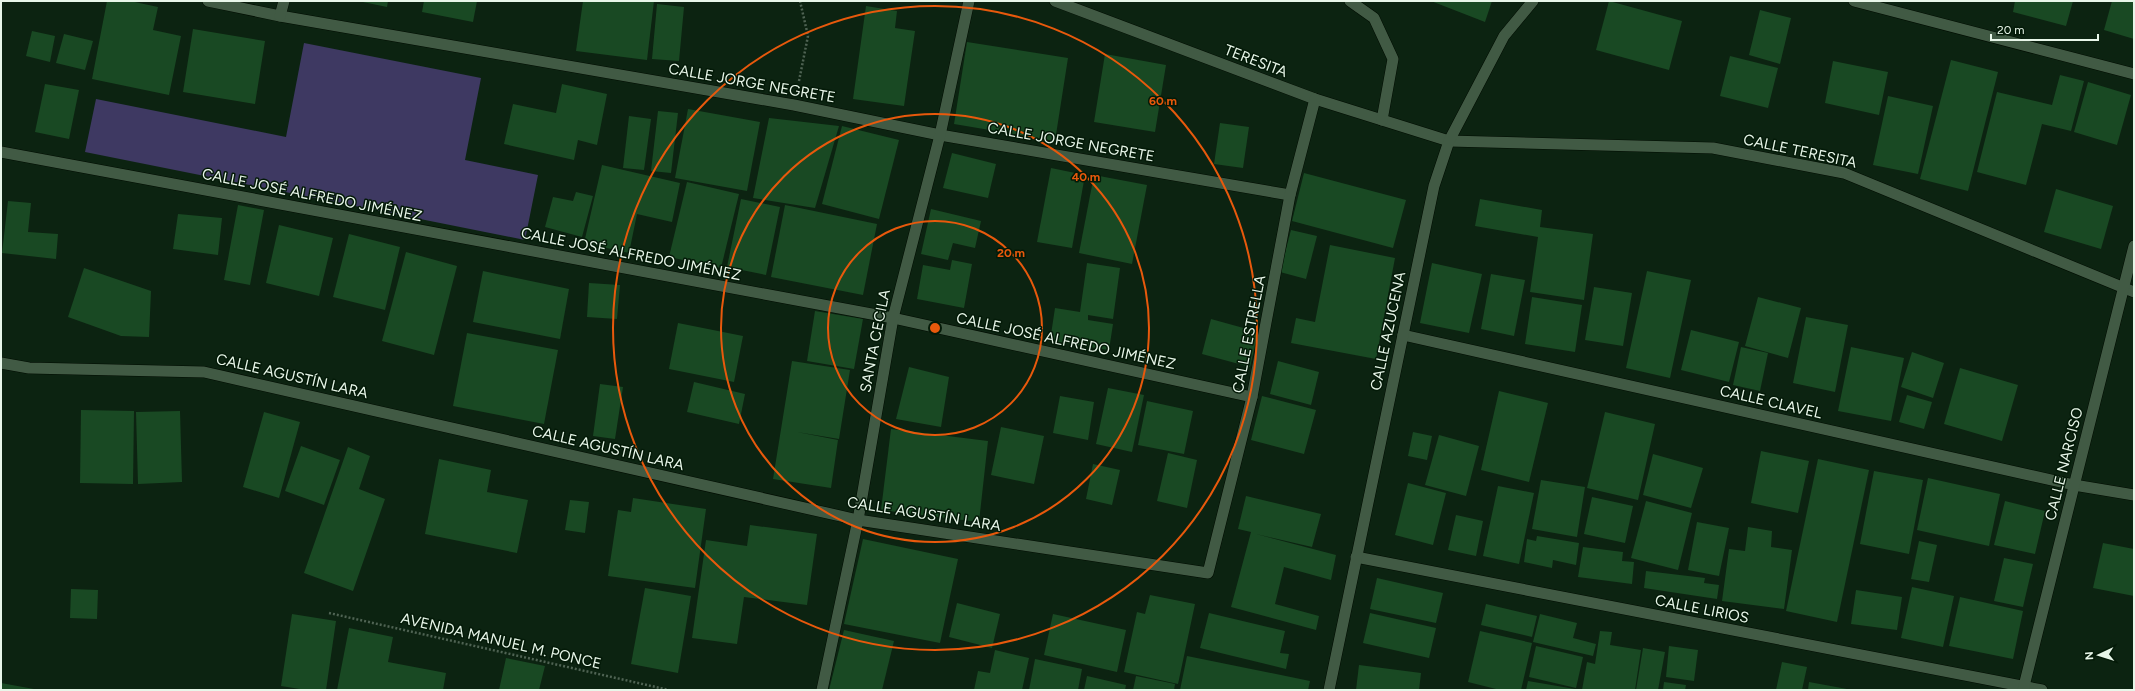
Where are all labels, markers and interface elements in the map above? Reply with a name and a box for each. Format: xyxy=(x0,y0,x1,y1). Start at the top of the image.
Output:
scale bar xyxy=(1991,16,2098,42)
text: 20 m xyxy=(1997,23,2025,37)
street label: TERESITA xyxy=(1222,41,1290,81)
street label: CALLE JORGE NEGRETE xyxy=(667,59,837,107)
text: 60 m xyxy=(1149,94,1177,108)
street label: CALLE JORGE NEGRETE xyxy=(986,118,1156,166)
street label: CALLE TERESITA xyxy=(1742,130,1858,172)
street label: CALLE JOSÉ ALFREDO JIMÉNEZ xyxy=(200,165,424,225)
text: 40 m xyxy=(1072,170,1100,184)
street label: CALLE JOSÉ ALFREDO JIMÉNEZ xyxy=(519,224,743,284)
text: 20 m xyxy=(997,246,1025,260)
street label: CALLE AZUCENA xyxy=(1367,270,1409,392)
street label: CALLE ESTRELLA xyxy=(1229,274,1269,394)
street label: SANTA CECILA xyxy=(856,288,894,394)
street label: CALLE JOSÉ ALFREDO JIMÉNEZ xyxy=(955,309,1177,373)
centre of rings xyxy=(928,321,942,335)
street label: CALLE AGUSTÍN LARA xyxy=(214,350,370,402)
street label: CALLE CLAVEL xyxy=(1718,381,1824,423)
street label: CALLE NARCISO xyxy=(2041,406,2087,522)
street label: CALLE AGUSTÍN LARA xyxy=(530,422,686,474)
street label: CALLE AGUSTÍN LARA xyxy=(846,493,1002,535)
street label: CALLE LIRIOS xyxy=(1653,591,1751,627)
street label: AVENIDA MANUEL M. PONCE xyxy=(399,609,603,673)
north arrow xyxy=(2079,635,2119,675)
text: N xyxy=(2083,651,2096,660)

